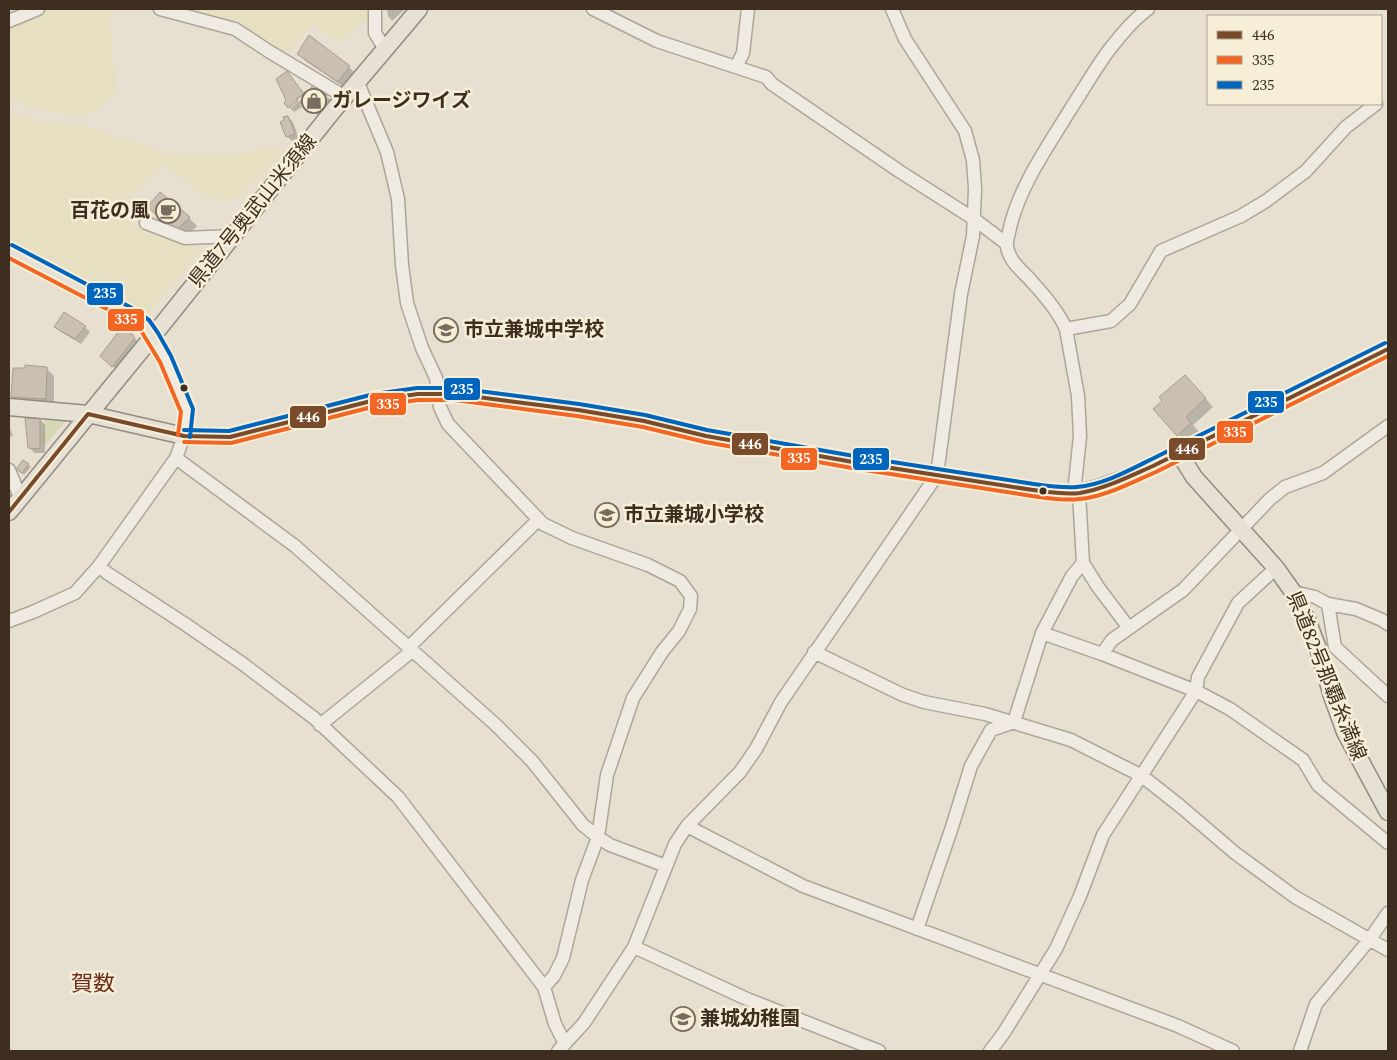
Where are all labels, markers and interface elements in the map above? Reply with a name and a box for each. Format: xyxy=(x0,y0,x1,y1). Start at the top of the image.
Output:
legend xyxy=(1207,15,1382,105)
text: 446 xyxy=(1252,24,1275,47)
text: 335 xyxy=(1252,49,1275,72)
text: 235 xyxy=(1252,74,1275,97)
place label: ガレージワイズ xyxy=(332,86,471,116)
shop icon: ガレージワイズ xyxy=(301,88,327,114)
street label: 県道7号奥武山米須線 xyxy=(182,128,324,294)
place label: 百花の風 xyxy=(70,196,150,226)
cafe icon: 百花の風 xyxy=(155,198,181,224)
line badge: 235 xyxy=(86,282,124,306)
text: 235 xyxy=(93,283,117,304)
line badge: 335 xyxy=(107,308,145,332)
text: 335 xyxy=(114,309,138,330)
place label: 市立兼城中学校 xyxy=(464,315,604,345)
school or university icon: 市立兼城中学校 xyxy=(433,317,459,343)
line badge: 235 xyxy=(443,377,481,401)
text: 235 xyxy=(450,379,474,400)
unlabelled marker xyxy=(179,383,189,393)
line badge: 235 xyxy=(1247,390,1285,414)
line badge: 335 xyxy=(369,392,407,416)
text: 235 xyxy=(1254,392,1278,413)
text: 335 xyxy=(376,394,400,415)
line badge: 446 xyxy=(289,405,327,429)
text: 446 xyxy=(296,407,320,428)
line badge: 335 xyxy=(1216,420,1254,444)
text: 335 xyxy=(1223,422,1247,443)
line badge: 446 xyxy=(731,432,769,456)
text: 446 xyxy=(738,434,762,455)
line badge: 446 xyxy=(1168,437,1206,461)
text: 446 xyxy=(1175,439,1199,460)
line badge: 335 xyxy=(780,447,818,471)
line badge: 235 xyxy=(852,447,890,471)
text: 335 xyxy=(787,448,811,469)
text: 235 xyxy=(859,449,883,470)
unlabelled marker xyxy=(1038,486,1048,496)
place label: 市立兼城小学校 xyxy=(624,500,764,530)
school or university icon: 市立兼城小学校 xyxy=(594,502,620,528)
street label: 県道82号那覇糸満線 xyxy=(1278,587,1374,765)
district label: 賀数 xyxy=(71,968,115,1001)
place label: 兼城幼稚園 xyxy=(700,1004,800,1034)
school or university icon: 兼城幼稚園 xyxy=(670,1006,696,1032)

